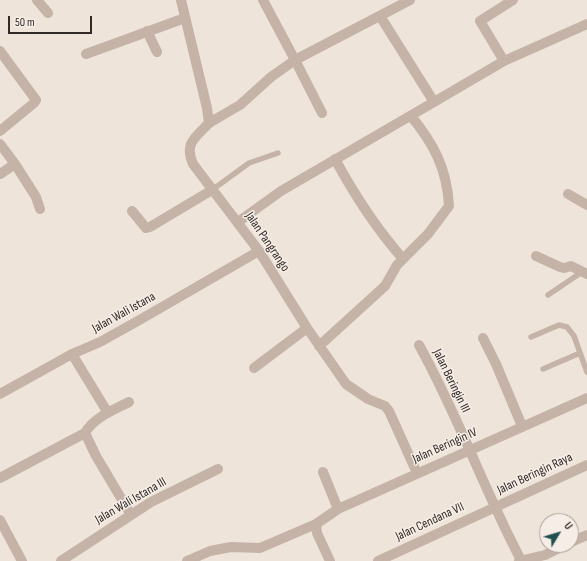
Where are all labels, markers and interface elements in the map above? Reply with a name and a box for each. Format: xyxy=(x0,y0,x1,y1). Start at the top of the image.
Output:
scale bar xyxy=(10,8,94,34)
text: 50 m xyxy=(15,15,35,30)
street label: Jalan Pangrango xyxy=(241,209,293,275)
street label: Jalan Wali Istana xyxy=(90,289,158,337)
street label: Jalan Beringin III xyxy=(429,347,473,415)
street label: Jalan Beringin IV xyxy=(410,425,480,467)
street label: Jalan Beringin Raya xyxy=(495,450,575,498)
street label: Jalan Wali Istana III xyxy=(93,474,169,528)
street label: Jalan Cendana VII xyxy=(393,499,467,545)
north arrow xyxy=(539,513,579,553)
text: U xyxy=(561,520,575,532)

